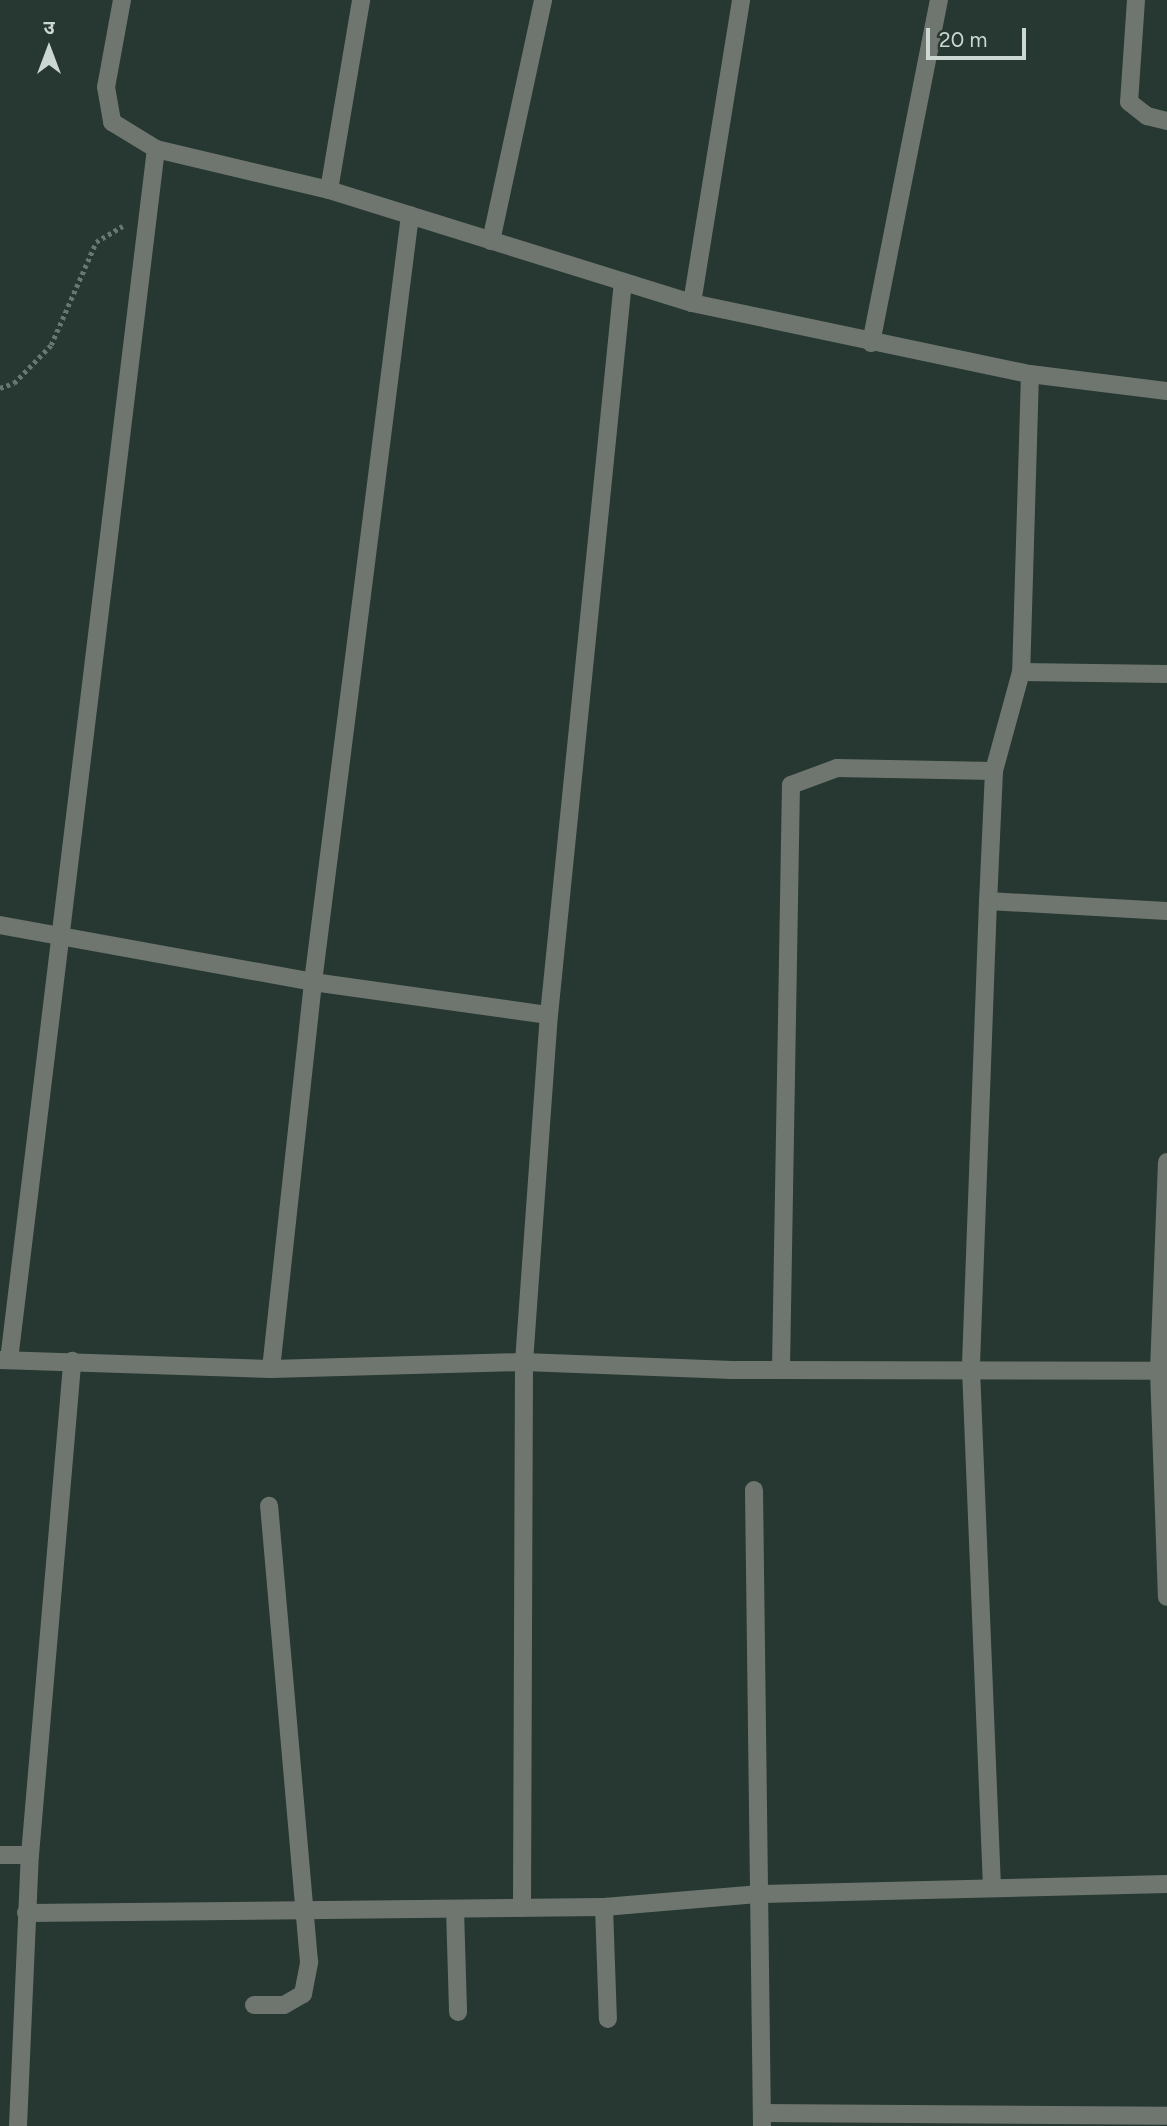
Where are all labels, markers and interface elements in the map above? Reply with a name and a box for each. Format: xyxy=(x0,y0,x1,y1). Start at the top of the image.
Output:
north arrow xyxy=(14,14,84,84)
scale bar xyxy=(929,14,1029,58)
text: उ xyxy=(43,16,55,39)
text: 20 m xyxy=(939,27,987,52)

